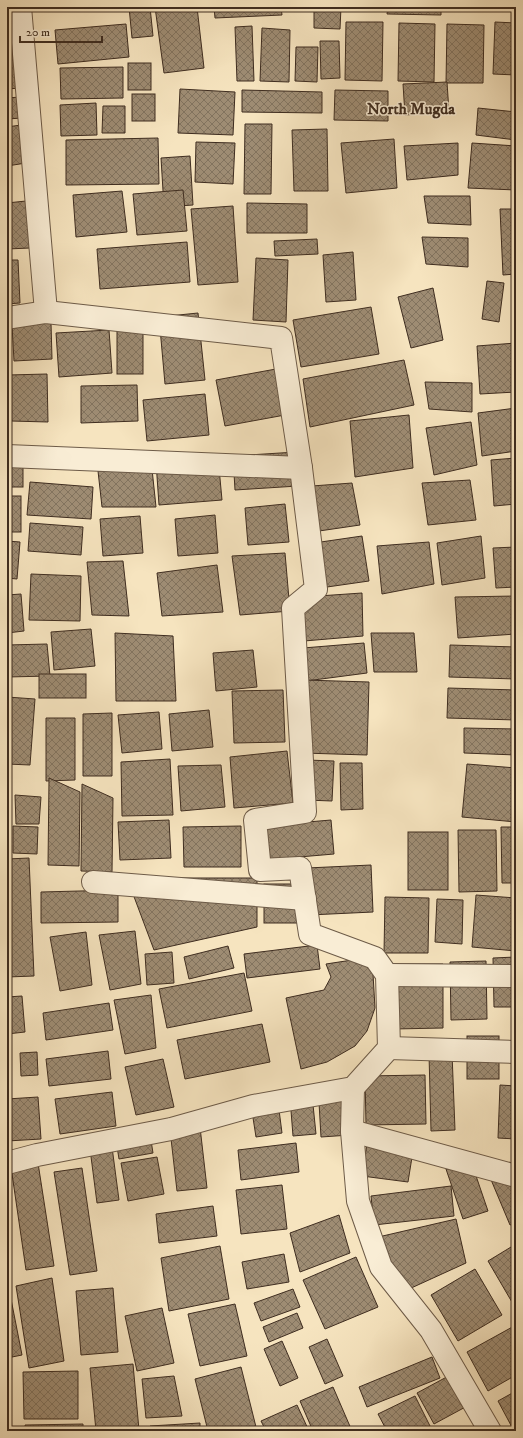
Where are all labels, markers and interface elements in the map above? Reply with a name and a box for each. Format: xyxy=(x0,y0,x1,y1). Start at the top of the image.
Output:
scale bar xyxy=(20,18,102,44)
text: 20 m xyxy=(26,25,50,40)
district label: North Mugda xyxy=(367,99,456,119)

